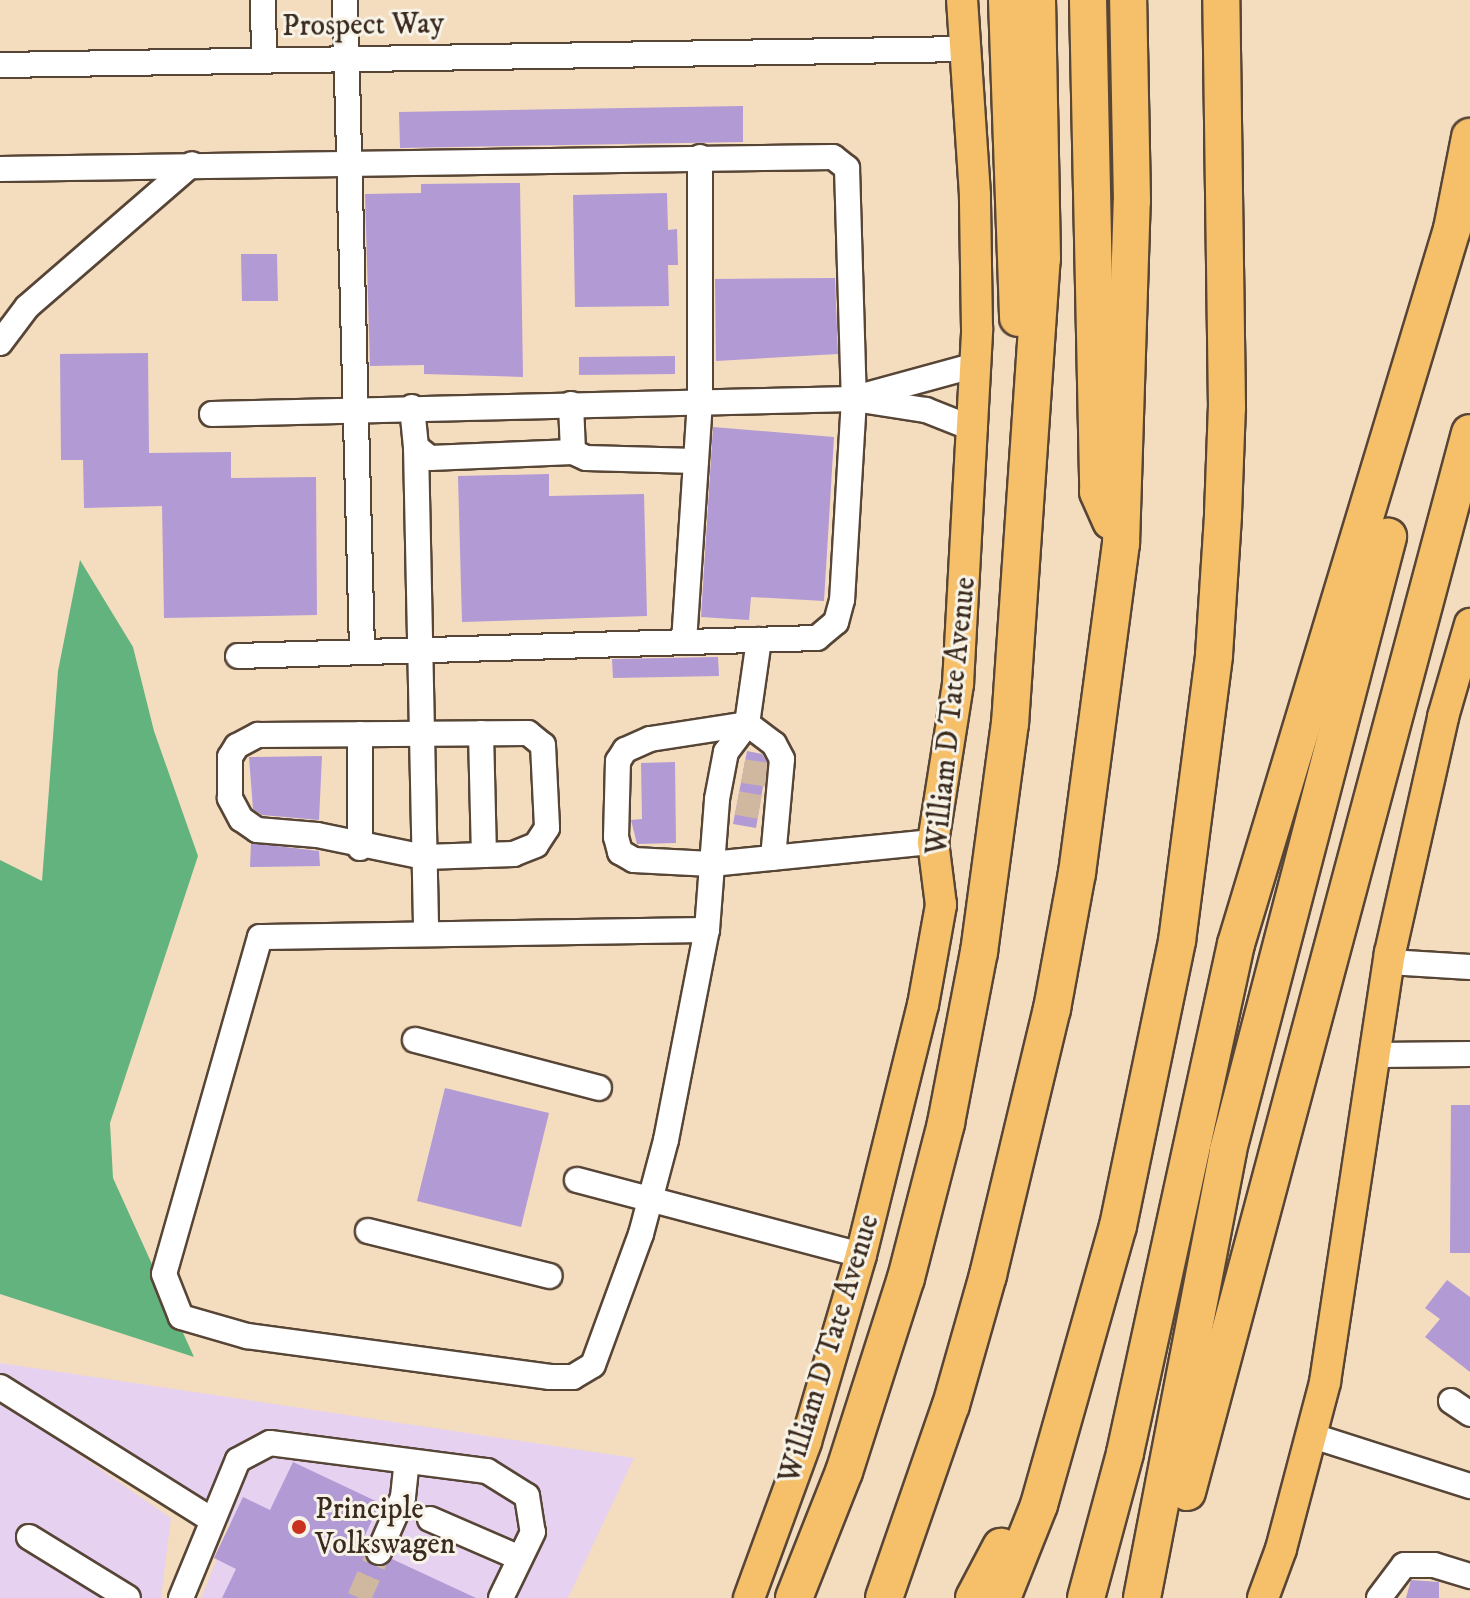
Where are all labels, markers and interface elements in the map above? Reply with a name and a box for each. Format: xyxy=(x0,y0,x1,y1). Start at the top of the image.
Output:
street label: Prospect Way xyxy=(282,7,444,45)
street label: William D Tate Avenue xyxy=(920,575,984,857)
street label: William D Tate Avenue xyxy=(772,1210,888,1488)
place label: Principle Volkswagen xyxy=(315,1492,455,1562)
marker: Principle Volkswagen xyxy=(290,1518,308,1536)

